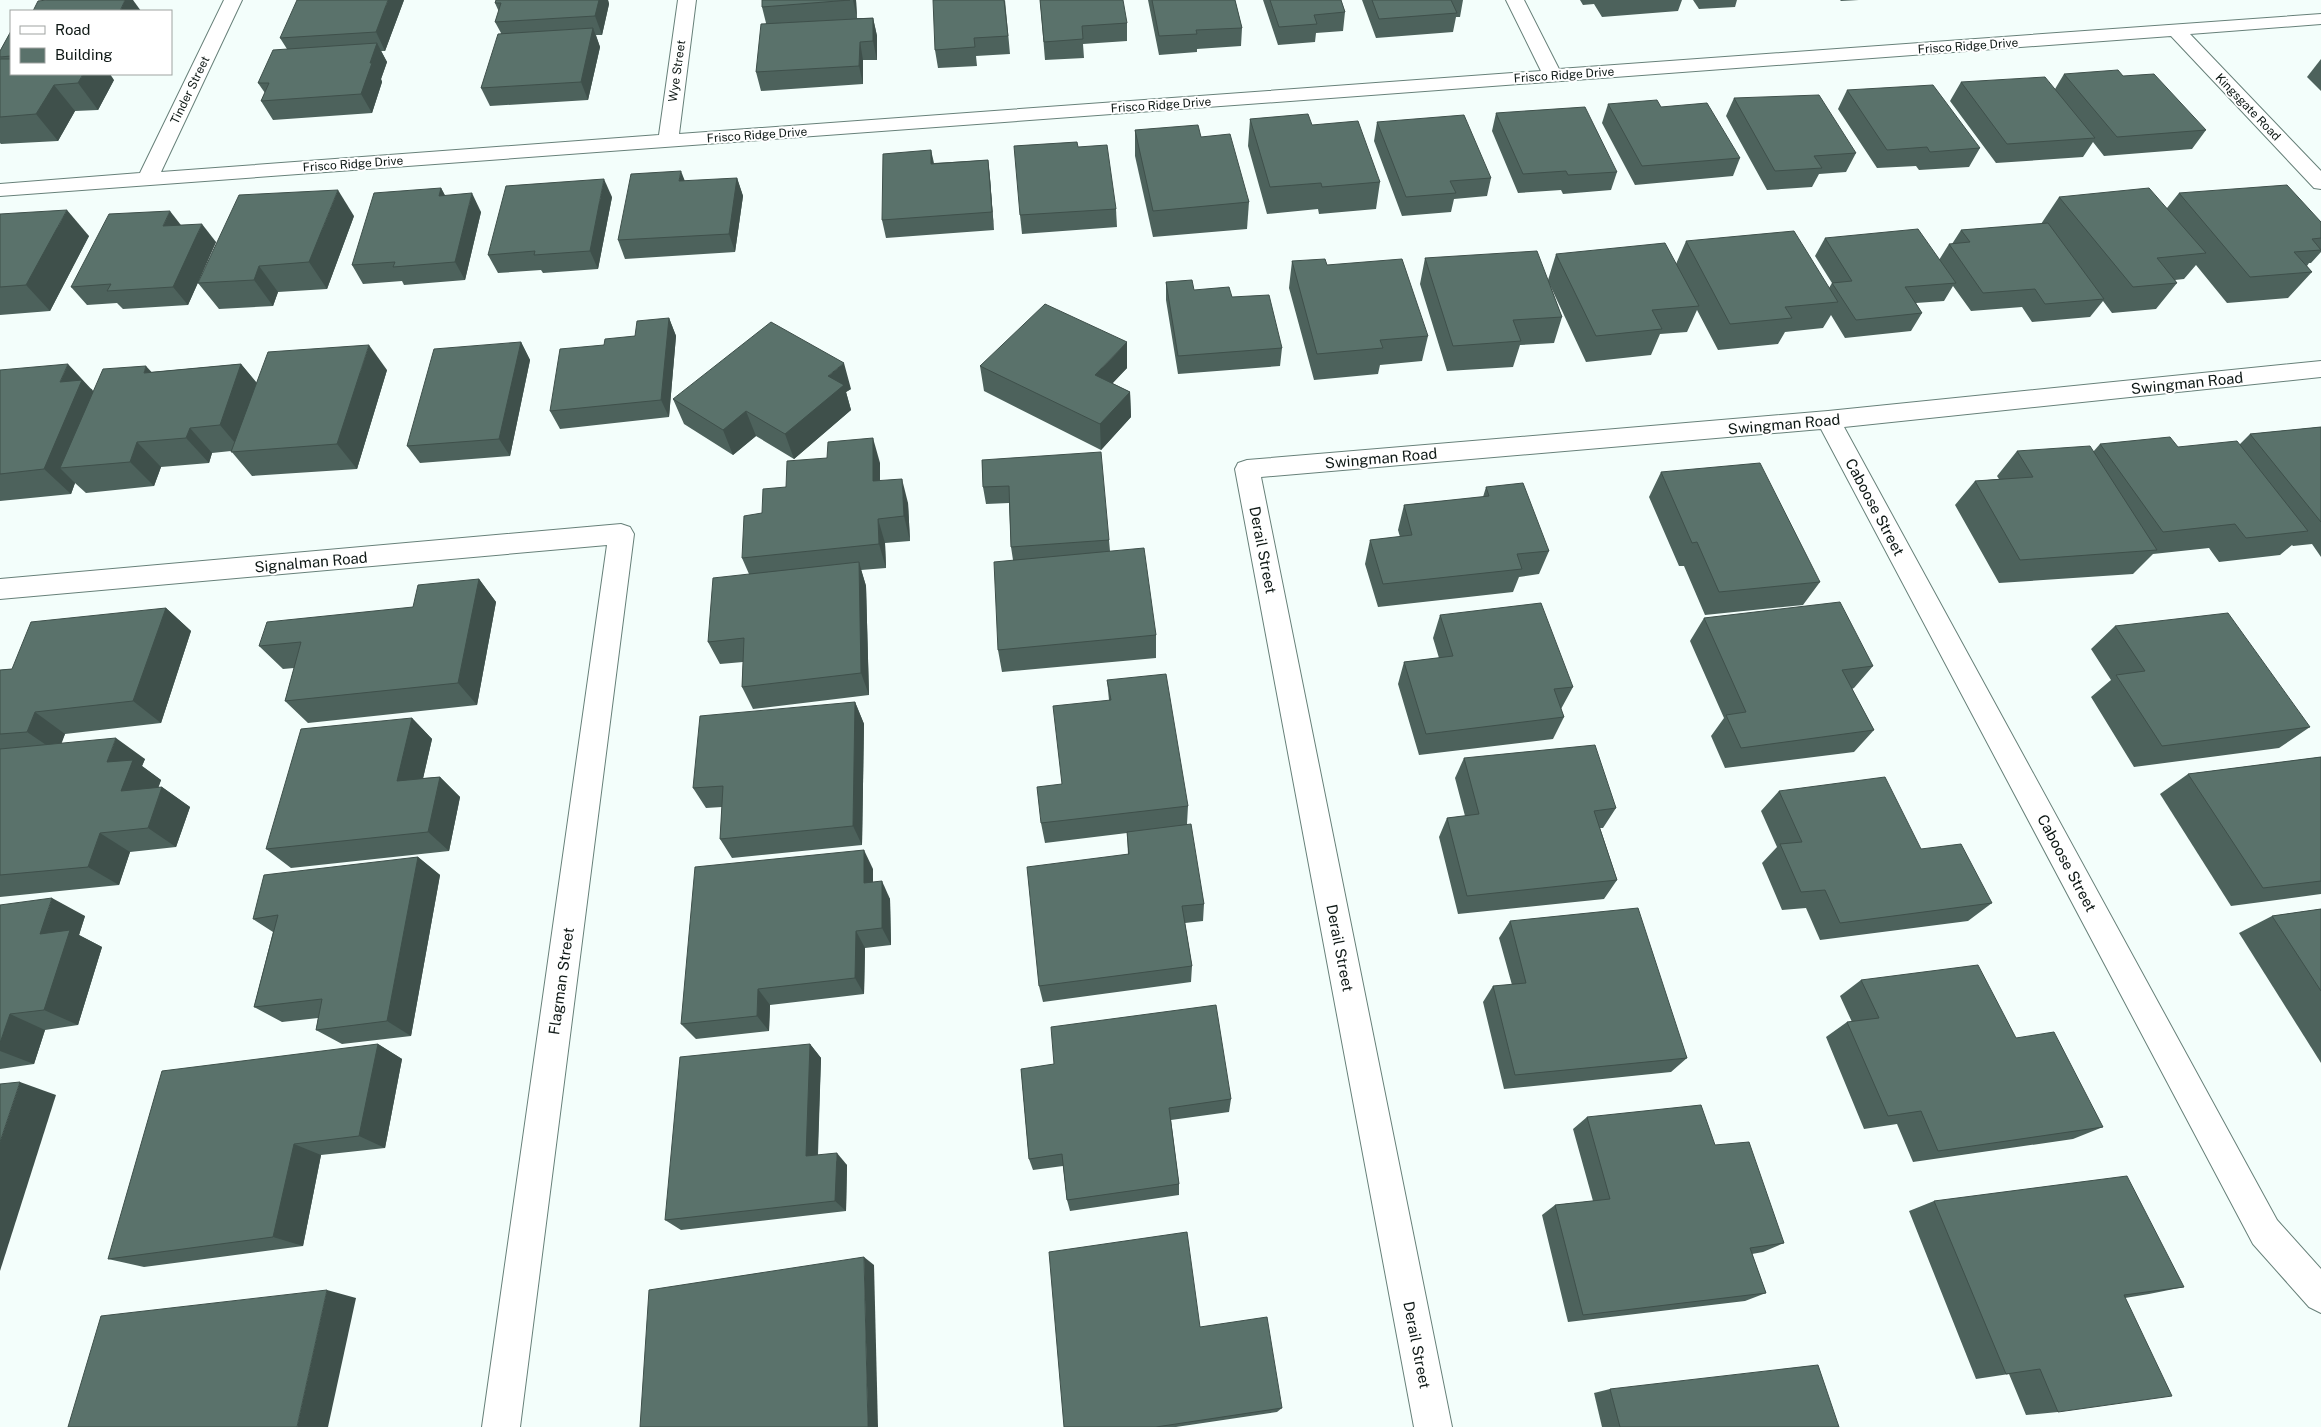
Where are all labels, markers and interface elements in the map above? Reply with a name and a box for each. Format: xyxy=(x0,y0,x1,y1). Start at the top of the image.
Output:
legend xyxy=(10,10,172,75)
text: Road xyxy=(55,21,91,38)
street label: Frisco Ridge Drive xyxy=(1917,35,2019,56)
street label: Wye Street xyxy=(666,39,688,103)
text: Building xyxy=(55,46,113,63)
street label: Tinder Street xyxy=(168,54,213,126)
street label: Frisco Ridge Drive xyxy=(1513,64,1615,85)
street label: Kingsgate Road xyxy=(2213,71,2283,143)
street label: Frisco Ridge Drive xyxy=(1110,94,1212,115)
street label: Frisco Ridge Drive xyxy=(706,124,808,145)
street label: Frisco Ridge Drive xyxy=(302,153,404,174)
street label: Swingman Road xyxy=(2130,369,2244,397)
street label: Swingman Road xyxy=(1727,411,1841,437)
street label: Swingman Road xyxy=(1324,445,1438,471)
street label: Caboose Street xyxy=(1842,455,1908,559)
street label: Derail Street xyxy=(1246,505,1280,595)
street label: Signalman Road xyxy=(254,549,368,575)
street label: Caboose Street xyxy=(2034,811,2100,915)
street label: Derail Street xyxy=(1323,903,1357,993)
street label: Flagman Street xyxy=(545,926,577,1036)
street label: Derail Street xyxy=(1400,1300,1434,1390)

